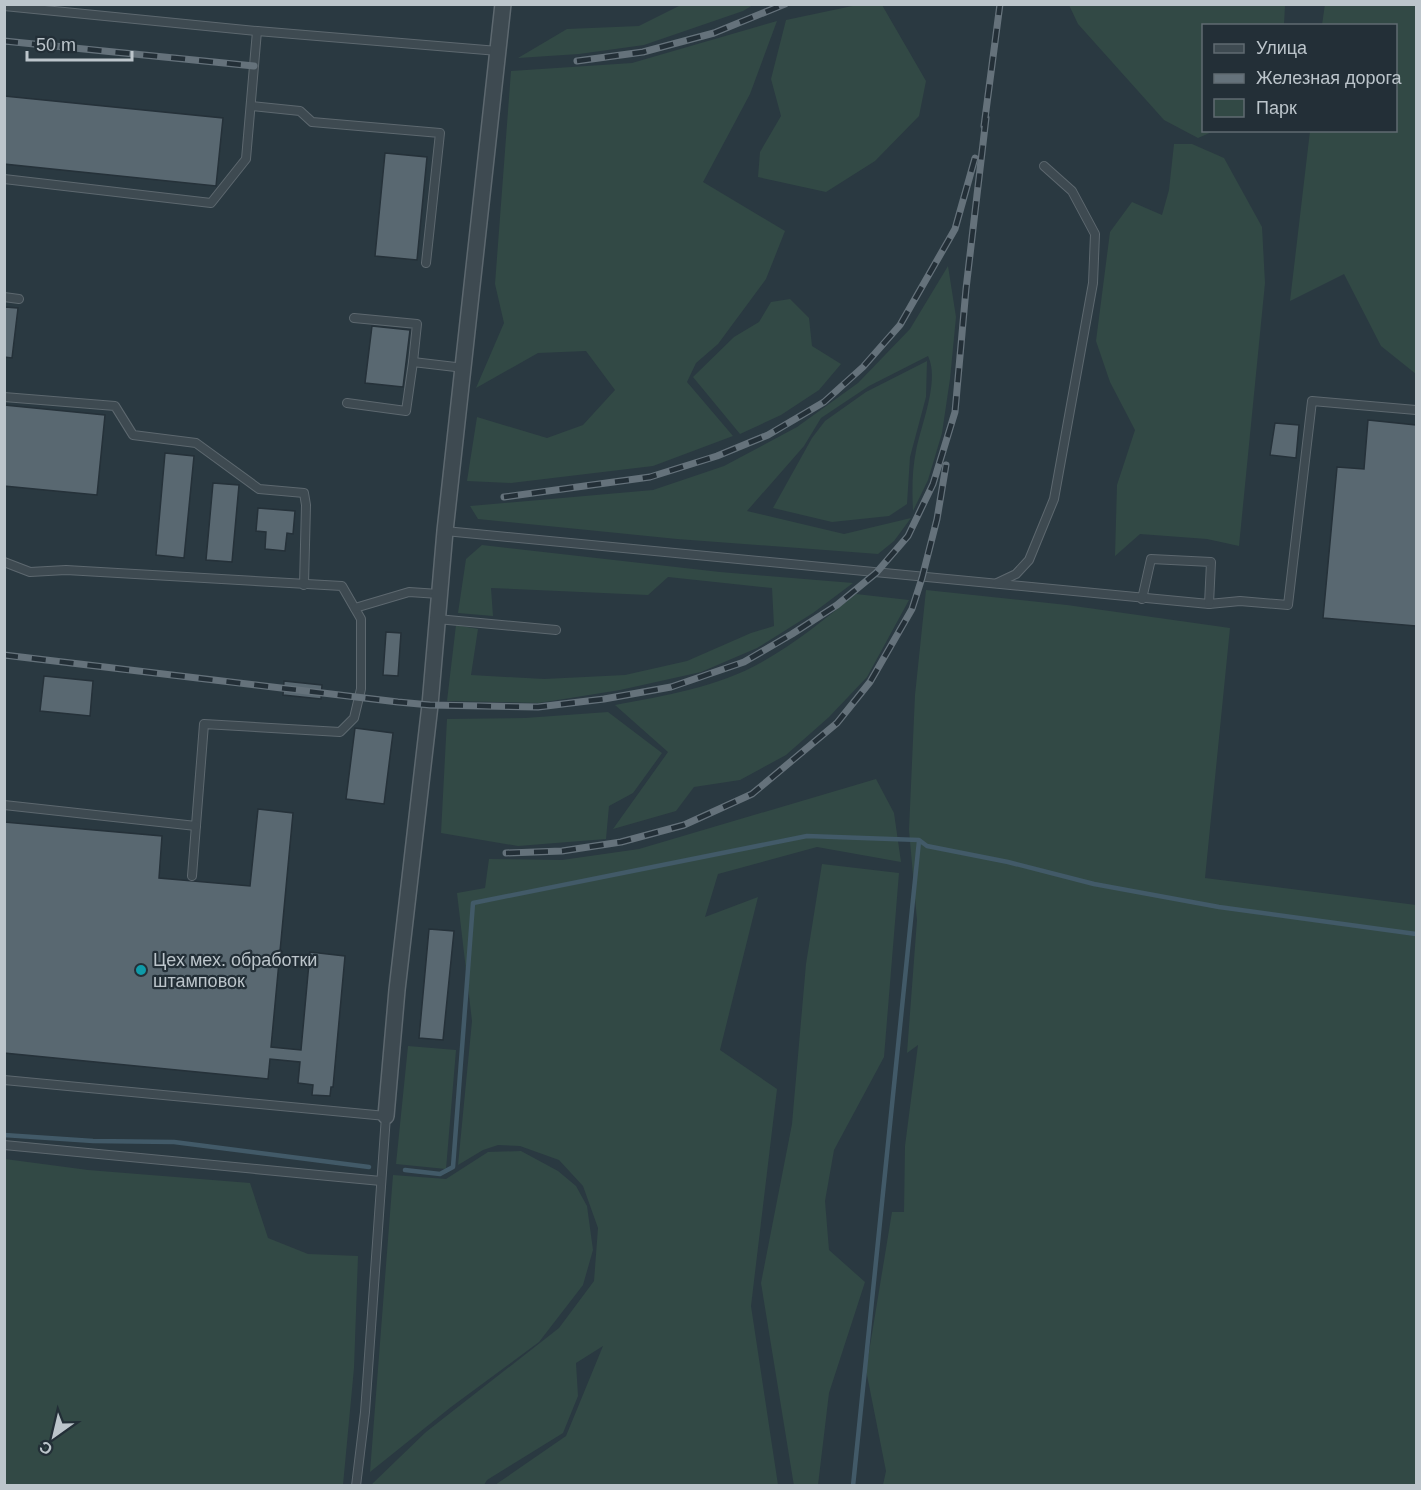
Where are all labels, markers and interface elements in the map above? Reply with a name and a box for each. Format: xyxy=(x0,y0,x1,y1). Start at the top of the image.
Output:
scale bar xyxy=(27,24,132,62)
legend xyxy=(1202,24,1397,132)
text: 50 m xyxy=(36,35,76,55)
text: Улица xyxy=(1256,38,1308,58)
text: Железная дорога xyxy=(1256,68,1403,88)
text: Парк xyxy=(1256,98,1297,118)
place label: Цех мех. обработки штамповок xyxy=(153,950,317,991)
marker: Цех мех. обработки штамповок xyxy=(134,963,148,977)
north arrow xyxy=(24,1406,84,1466)
text: С xyxy=(36,1437,55,1458)

